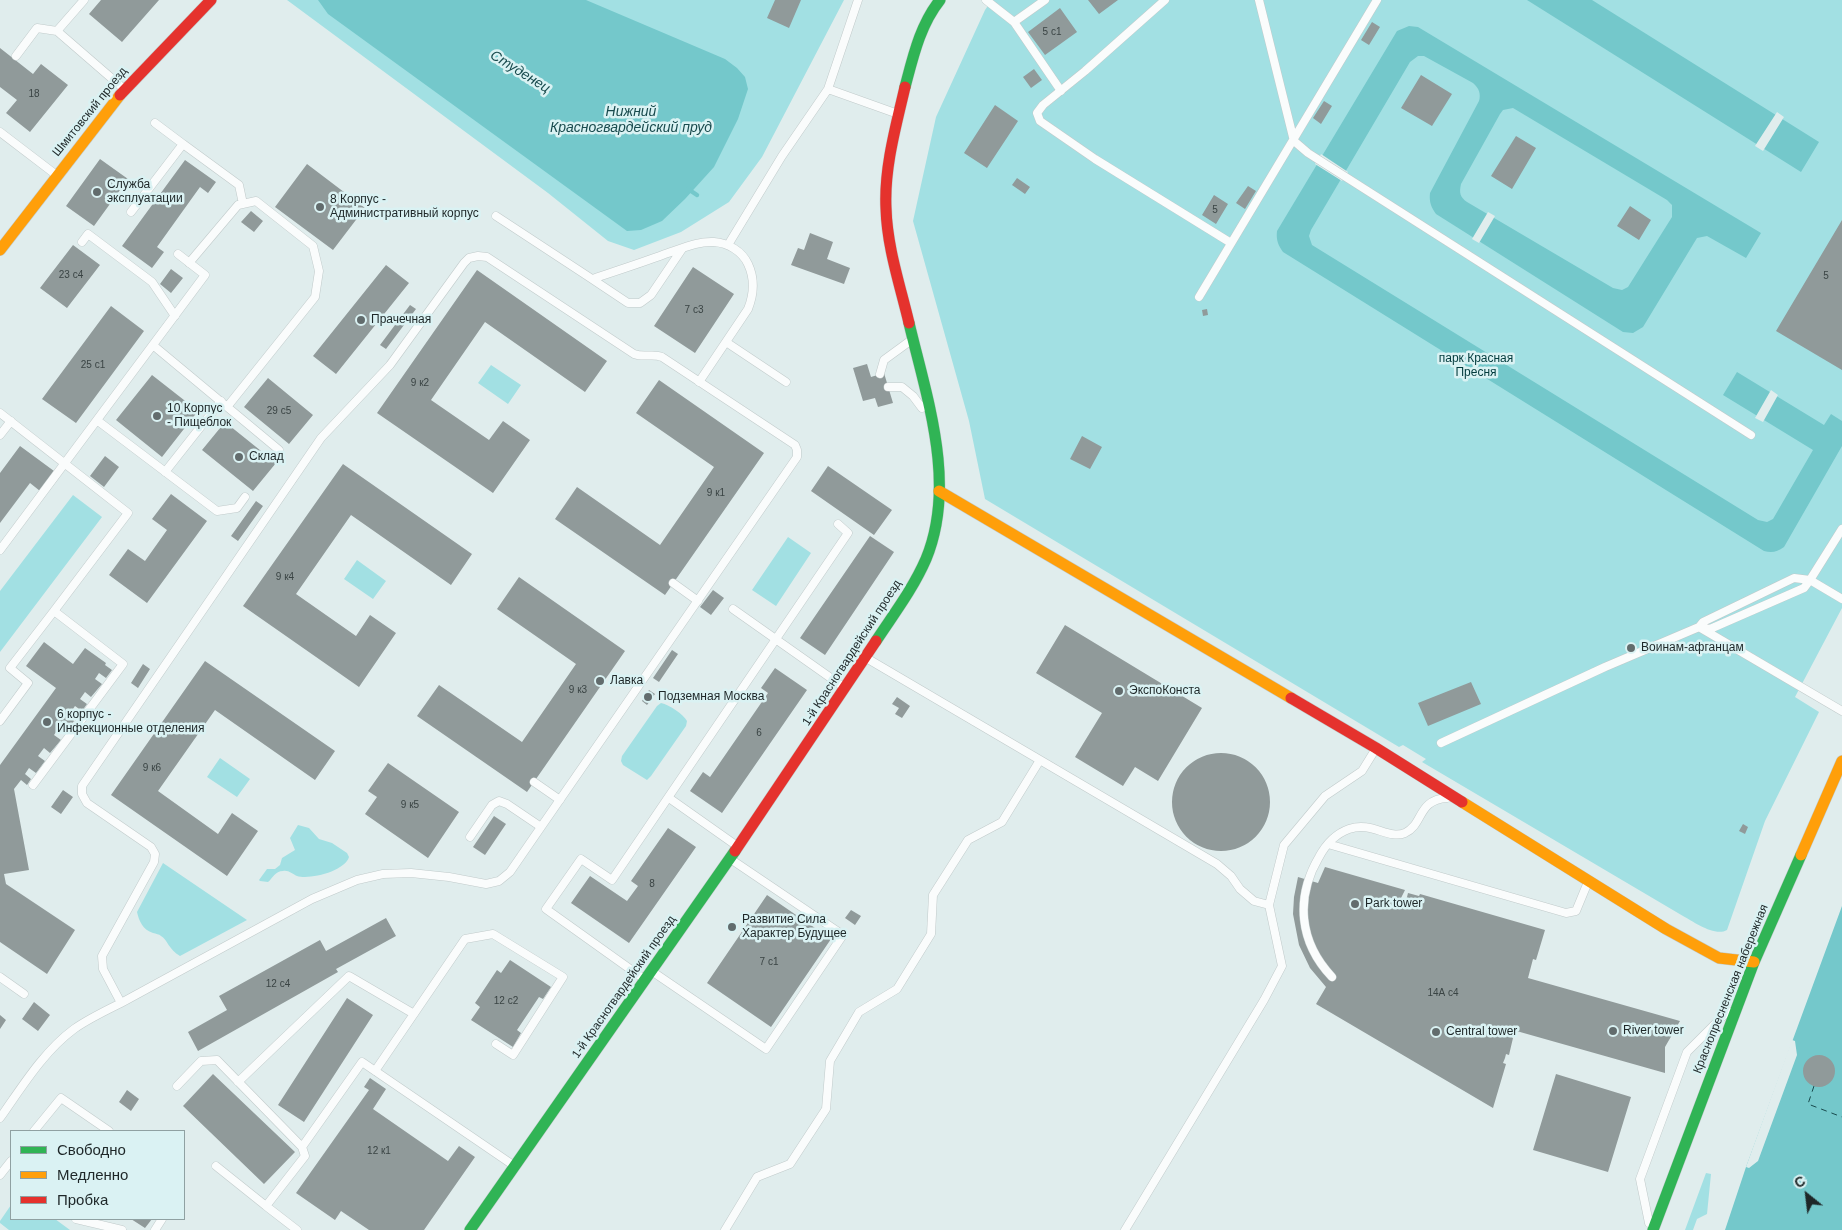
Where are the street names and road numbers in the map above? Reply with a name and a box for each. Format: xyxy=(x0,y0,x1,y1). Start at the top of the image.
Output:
street label: Шмитовский проезд xyxy=(50,64,130,160)
street label: 1-й Красногвардейский проезд xyxy=(799,577,905,729)
street label: Краснопресненская набережная xyxy=(1690,902,1772,1076)
street label: 1-й Красногвардейский проезд xyxy=(569,913,679,1061)

